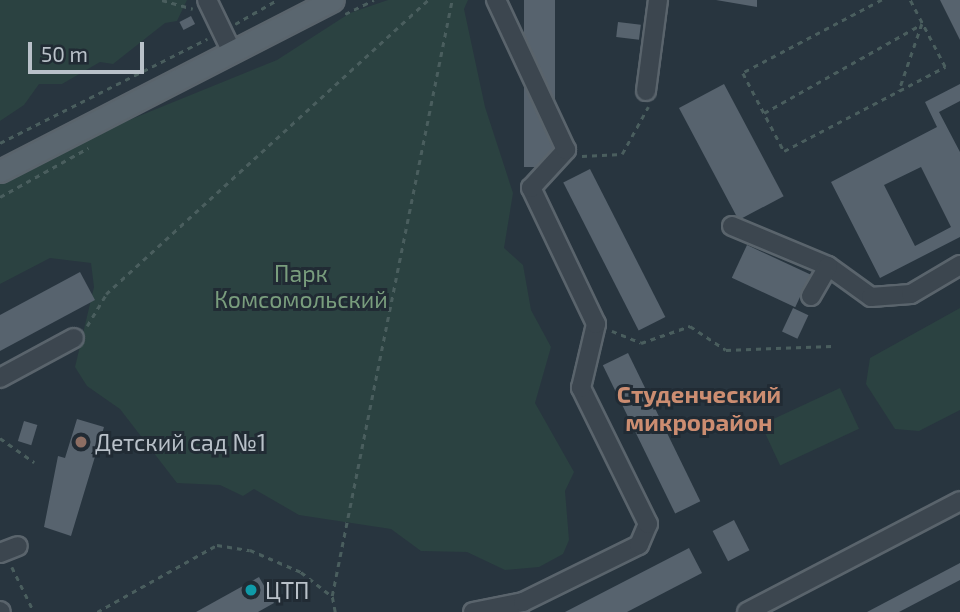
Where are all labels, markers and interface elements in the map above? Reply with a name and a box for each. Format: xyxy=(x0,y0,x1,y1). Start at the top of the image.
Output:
scale bar xyxy=(32,28,147,72)
text: 50 m xyxy=(41,41,88,66)
park label: Парк Комсомольский xyxy=(214,259,388,313)
district label: Студенческий микрорайон xyxy=(617,380,781,436)
place label: Детский сад №1 xyxy=(95,428,266,456)
marker: Детский сад №1 xyxy=(73,434,89,450)
place label: ЦТП xyxy=(265,576,309,604)
marker: ЦТП xyxy=(243,582,259,598)

